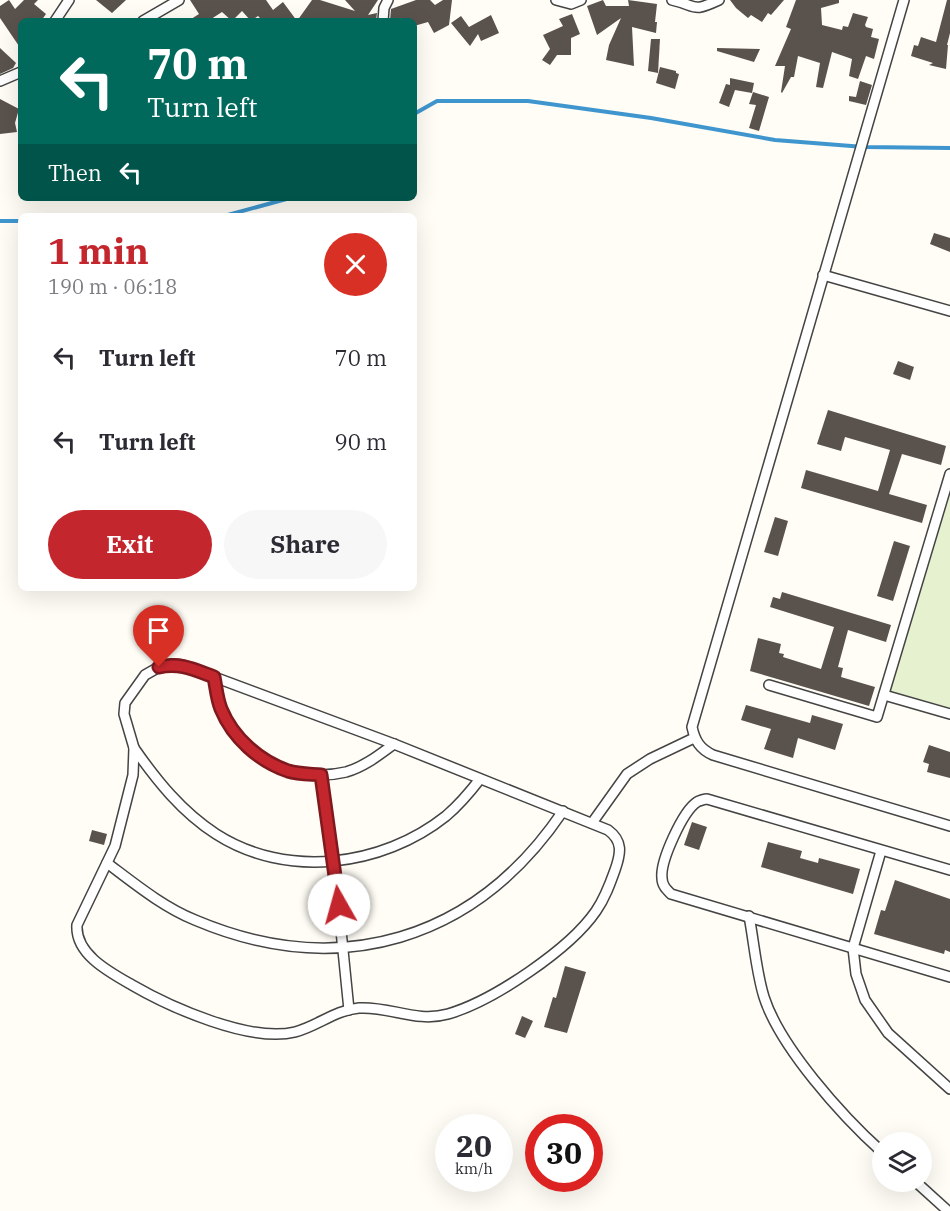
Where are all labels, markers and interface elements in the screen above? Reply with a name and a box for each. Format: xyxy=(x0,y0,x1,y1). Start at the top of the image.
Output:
text: 70 m xyxy=(147,36,248,91)
icon: left xyxy=(48,42,126,120)
text: Turn left xyxy=(147,89,258,124)
icon: left xyxy=(114,156,147,189)
text: Then xyxy=(48,158,102,187)
text: 1 min xyxy=(48,227,149,274)
button: close xyxy=(324,233,387,296)
text: 190 m · 06:18 xyxy=(48,273,177,300)
icon: left xyxy=(48,341,81,374)
text: Turn left xyxy=(99,343,195,372)
text: 70 m xyxy=(335,343,387,372)
icon: left xyxy=(48,425,81,458)
text: Turn left xyxy=(99,427,195,456)
text: 90 m xyxy=(335,427,387,456)
button: Exit xyxy=(48,510,212,579)
button: Share xyxy=(224,510,387,579)
pin xyxy=(133,605,184,667)
icon: arrive xyxy=(142,614,175,647)
position arrow xyxy=(307,873,371,937)
speed limit sign: 30 xyxy=(525,1114,603,1192)
text: 20 xyxy=(456,1126,492,1165)
map controls xyxy=(872,1132,932,1192)
button: layers xyxy=(872,1132,932,1192)
text: km/h xyxy=(455,1159,493,1178)

